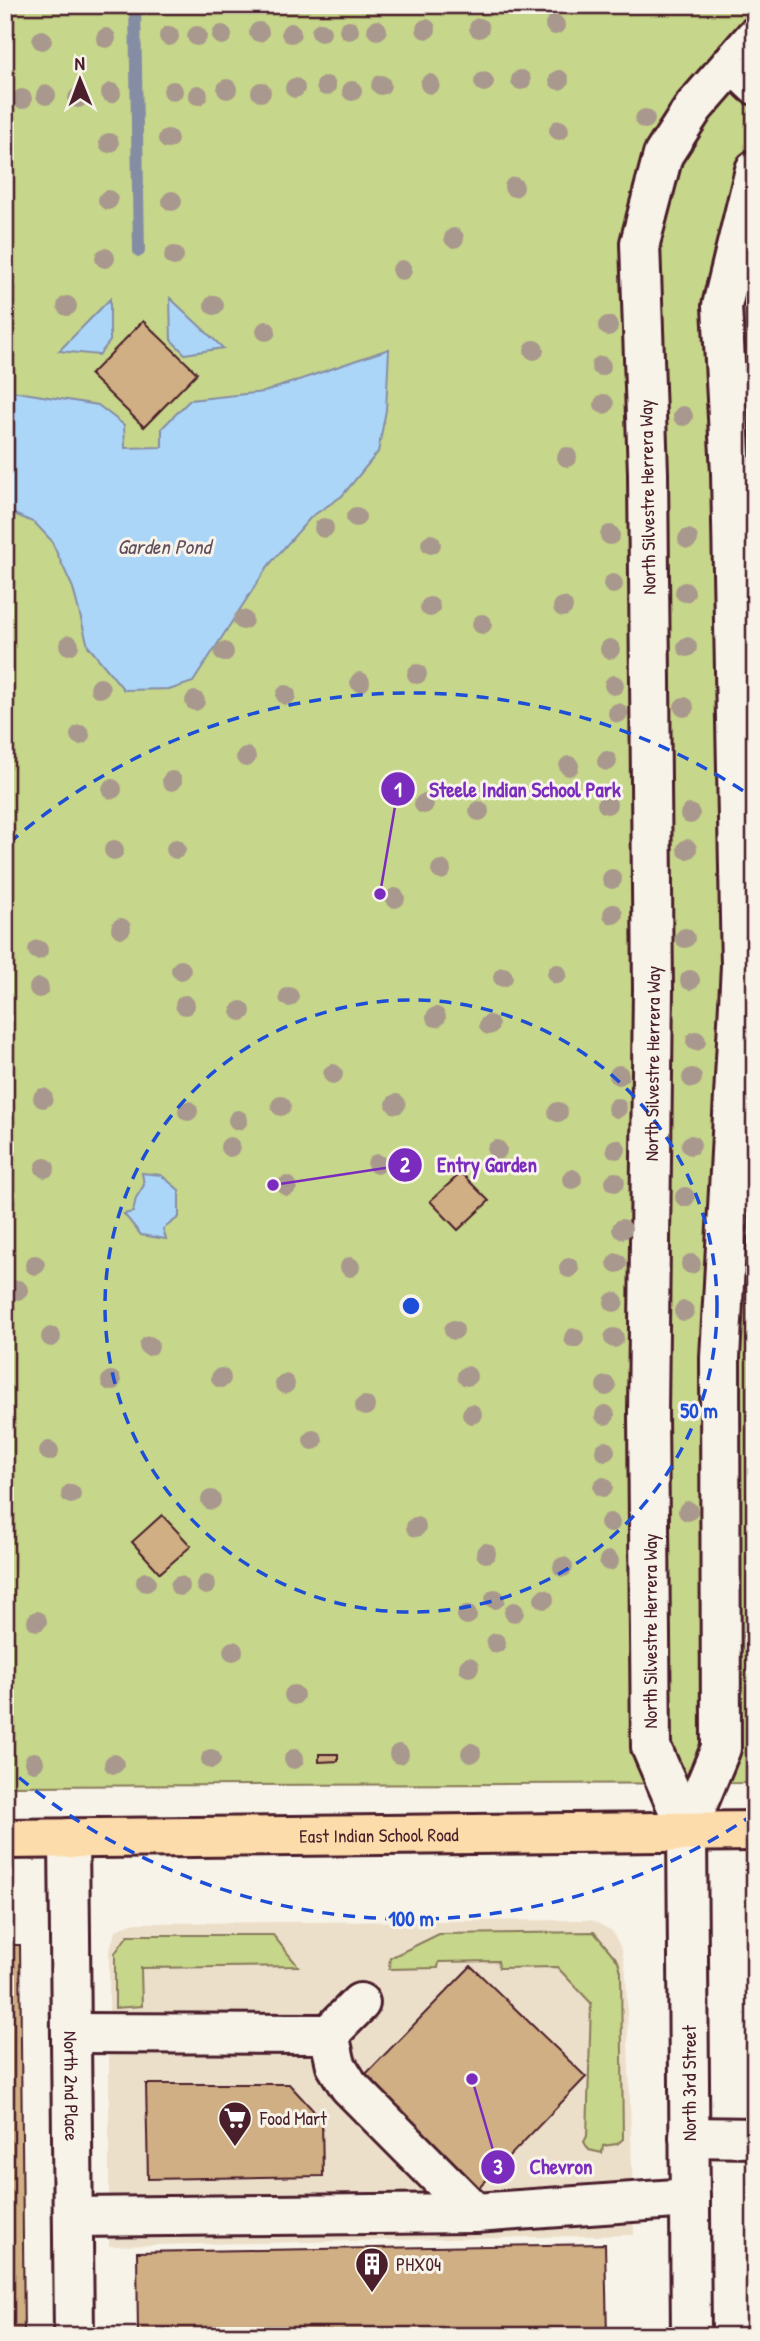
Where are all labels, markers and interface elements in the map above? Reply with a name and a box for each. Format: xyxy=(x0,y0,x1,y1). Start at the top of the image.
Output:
north arrow xyxy=(46,46,116,116)
text: N xyxy=(74,50,85,76)
street label: North Silvestre Herrera Way xyxy=(632,399,662,595)
water label: Garden Pond xyxy=(117,532,215,561)
callout: Steele Indian School Park xyxy=(380,768,634,810)
text: 1 xyxy=(394,775,402,804)
text: Steele Indian School Park xyxy=(429,775,621,804)
street label: North Silvestre Herrera Way xyxy=(638,966,666,1161)
callout: Entry Garden xyxy=(388,1144,551,1186)
text: 2 xyxy=(400,1150,410,1179)
text: Entry Garden xyxy=(437,1150,537,1180)
centre of rings xyxy=(399,1294,423,1318)
text: 50 m xyxy=(680,1396,718,1425)
street label: North Silvestre Herrera Way xyxy=(637,1533,663,1729)
street label: East Indian School Road xyxy=(299,1821,459,1849)
text: 100 m xyxy=(388,1904,434,1933)
street label: North 3rd Street xyxy=(676,2025,702,2141)
street label: North 2nd Place xyxy=(58,2031,85,2142)
supermarket icon: Food Mart xyxy=(216,2099,254,2148)
place label: Food Mart xyxy=(259,2105,327,2131)
callout: Chevron xyxy=(481,2146,607,2188)
text: 3 xyxy=(493,2152,503,2181)
text: Chevron xyxy=(529,2152,593,2181)
building icon: PHX04 xyxy=(353,2245,391,2294)
place label: PHX04 xyxy=(396,2251,441,2277)

